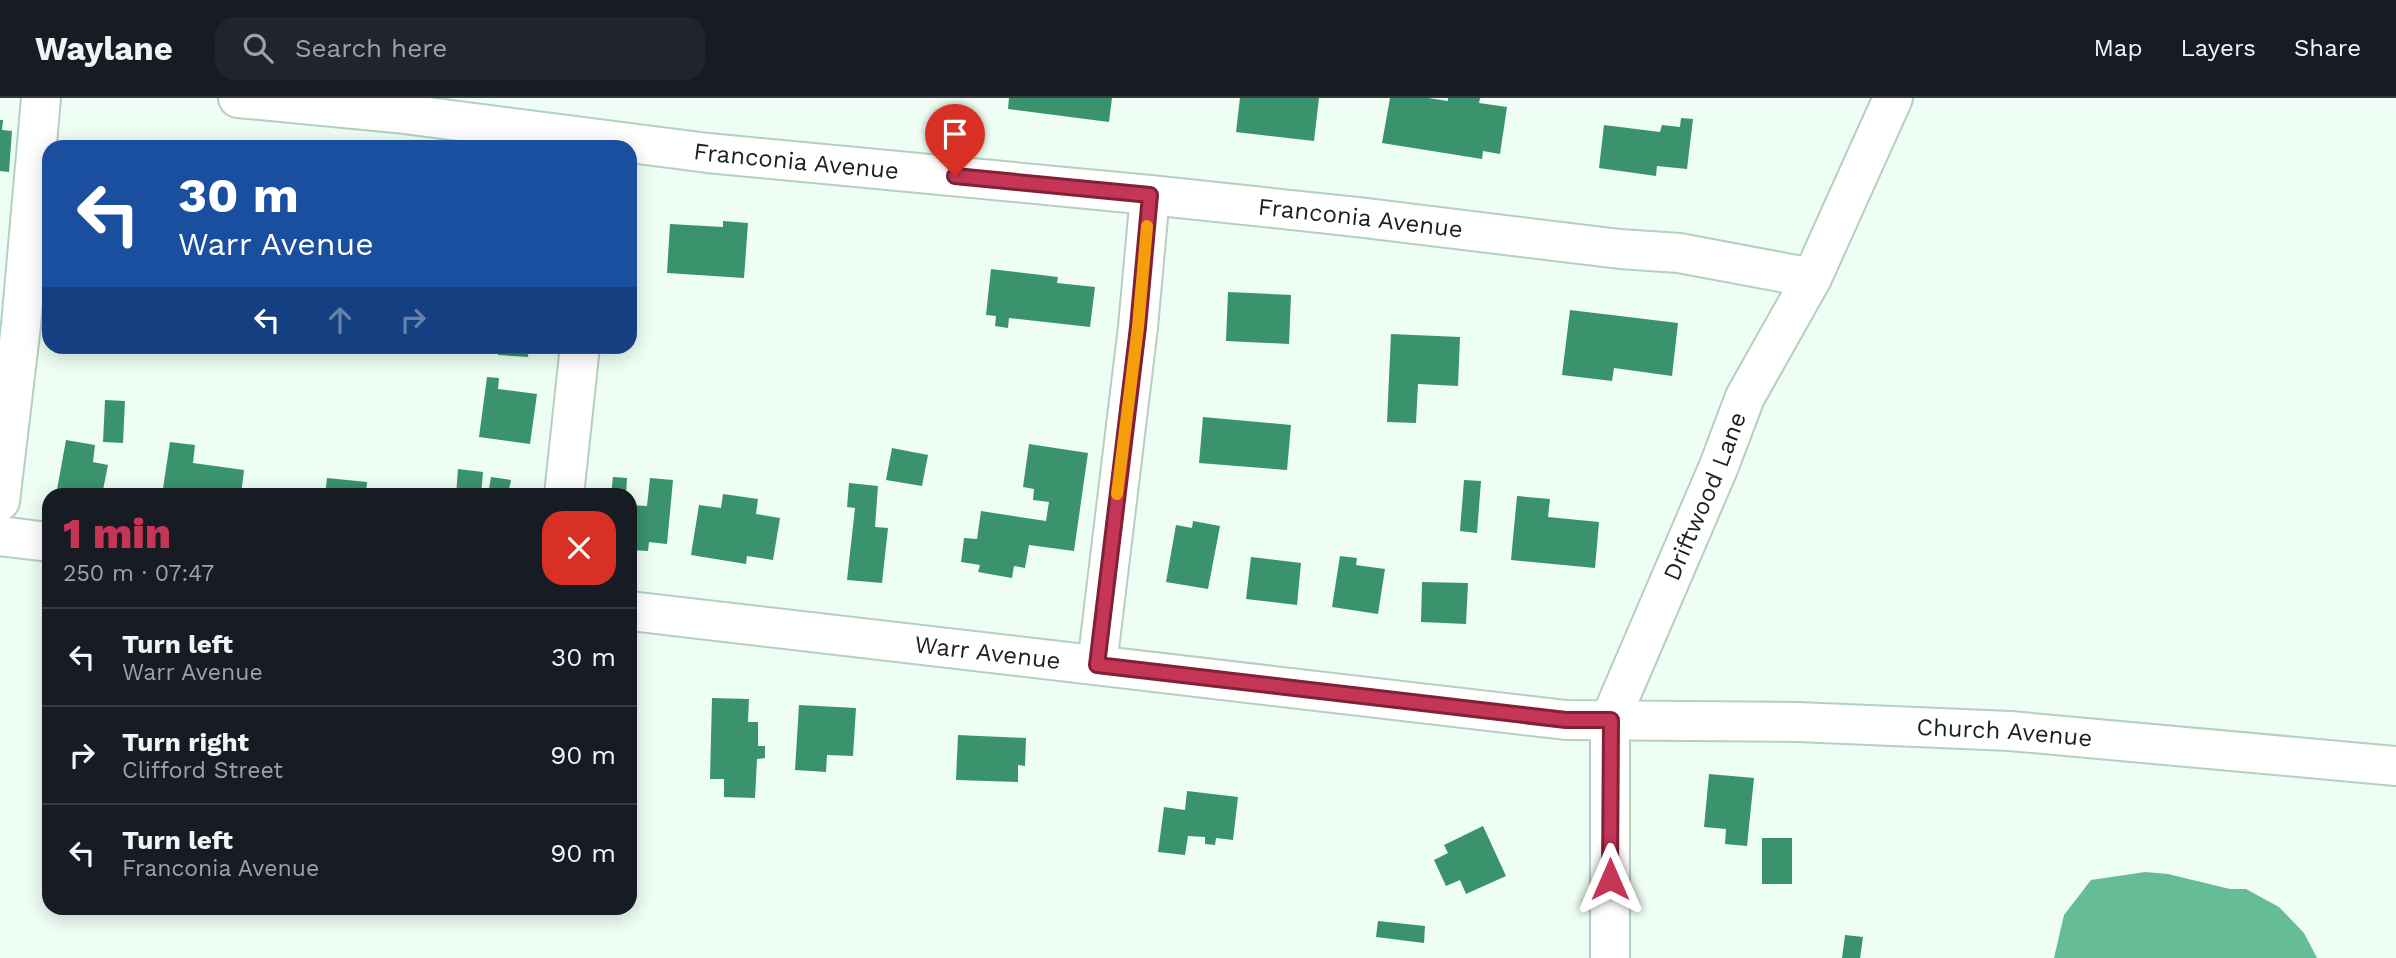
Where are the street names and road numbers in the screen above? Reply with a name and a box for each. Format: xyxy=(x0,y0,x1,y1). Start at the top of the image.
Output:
street label: Franconia Avenue xyxy=(692,137,900,185)
street label: Franconia Avenue xyxy=(1257,193,1464,244)
street label: Driftwood Lane xyxy=(1657,408,1752,585)
street label: Warr Avenue xyxy=(913,630,1062,675)
street label: Church Avenue xyxy=(1916,713,2093,752)

